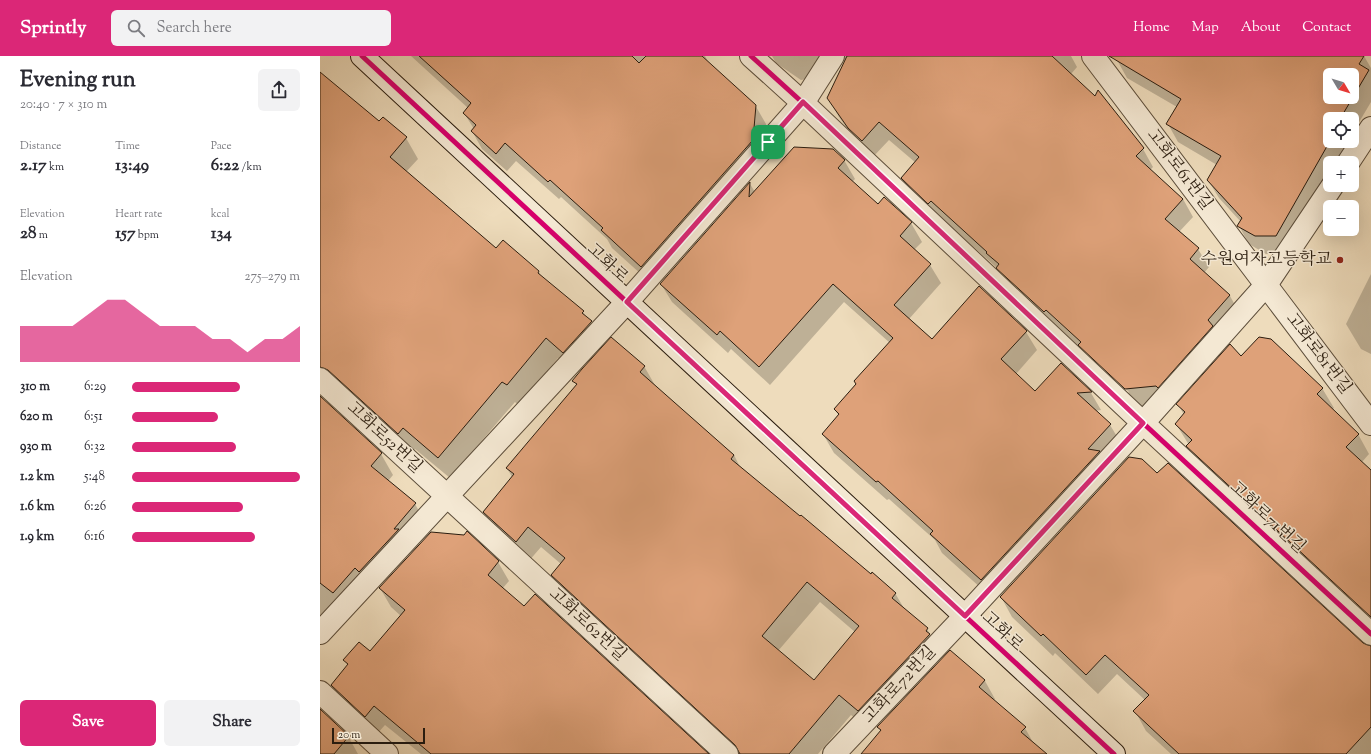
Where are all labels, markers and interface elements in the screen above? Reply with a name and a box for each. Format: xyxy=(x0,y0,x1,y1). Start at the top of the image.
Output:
search box xyxy=(111,10,391,46)
text: Sprintly xyxy=(20,15,87,42)
icon: search xyxy=(125,17,147,39)
text: Search here xyxy=(157,18,232,39)
text: Home xyxy=(1133,18,1170,38)
text: Map xyxy=(1192,18,1219,38)
text: About xyxy=(1241,18,1280,38)
text: Contact xyxy=(1302,18,1351,38)
text: Evening run xyxy=(20,65,136,97)
north arrow xyxy=(1323,68,1359,104)
map controls xyxy=(1323,68,1359,236)
button: share xyxy=(258,69,300,111)
text: 20:40 · 7 × 310 m xyxy=(20,96,107,114)
button: locate xyxy=(1323,112,1359,148)
street label: 고화로61번길 xyxy=(1140,124,1218,216)
pin xyxy=(751,125,785,159)
icon: arrive xyxy=(757,131,779,153)
text: Distance xyxy=(20,138,61,154)
text: Time xyxy=(115,138,140,154)
text: Pace xyxy=(211,138,232,154)
text: 2.17 xyxy=(20,154,47,178)
text: 13:49 xyxy=(115,154,149,178)
text: 6:22 xyxy=(211,154,239,178)
button: + xyxy=(1323,156,1359,192)
text: km xyxy=(47,159,64,175)
text: /km xyxy=(239,159,262,175)
button: − xyxy=(1323,200,1359,236)
text: Elevation xyxy=(20,206,65,222)
text: Heart rate xyxy=(115,206,162,222)
text: kcal xyxy=(211,206,230,222)
text: 28 xyxy=(20,222,36,246)
text: 157 xyxy=(115,222,135,246)
text: 134 xyxy=(211,222,232,246)
text: m xyxy=(36,227,48,243)
text: bpm xyxy=(135,227,159,243)
street label: 고화로 xyxy=(581,238,634,290)
place label: 수원여자고등학교 xyxy=(1201,248,1333,272)
marker: 수원여자고등학교 xyxy=(1335,255,1345,265)
text: Elevation xyxy=(20,268,73,286)
text: 275–279 m xyxy=(244,268,300,286)
street label: 고화로81번길 xyxy=(1279,308,1357,400)
text: 310 m xyxy=(20,378,50,396)
text: 6:29 xyxy=(84,378,106,396)
street label: 고화로52번길 xyxy=(341,397,427,479)
text: 620 m xyxy=(20,408,53,426)
text: 6:51 xyxy=(84,408,103,426)
text: 930 m xyxy=(20,438,52,456)
text: 6:32 xyxy=(84,438,105,456)
text: 1.2 km xyxy=(20,468,54,486)
text: 5:48 xyxy=(84,468,105,486)
street label: 고화로71번길 xyxy=(1224,476,1310,560)
text: 1.6 km xyxy=(20,498,55,516)
text: 6:26 xyxy=(84,498,106,516)
text: 1.9 km xyxy=(20,528,54,546)
text: 6:16 xyxy=(84,528,105,546)
street label: 고화로62번길 xyxy=(543,583,631,667)
street label: 고화로 xyxy=(976,606,1029,658)
street label: 고화로72번길 xyxy=(858,641,942,729)
button: Save xyxy=(20,700,156,746)
button: Share xyxy=(164,700,300,746)
scale bar xyxy=(332,726,425,745)
text: 20 m xyxy=(338,727,360,743)

